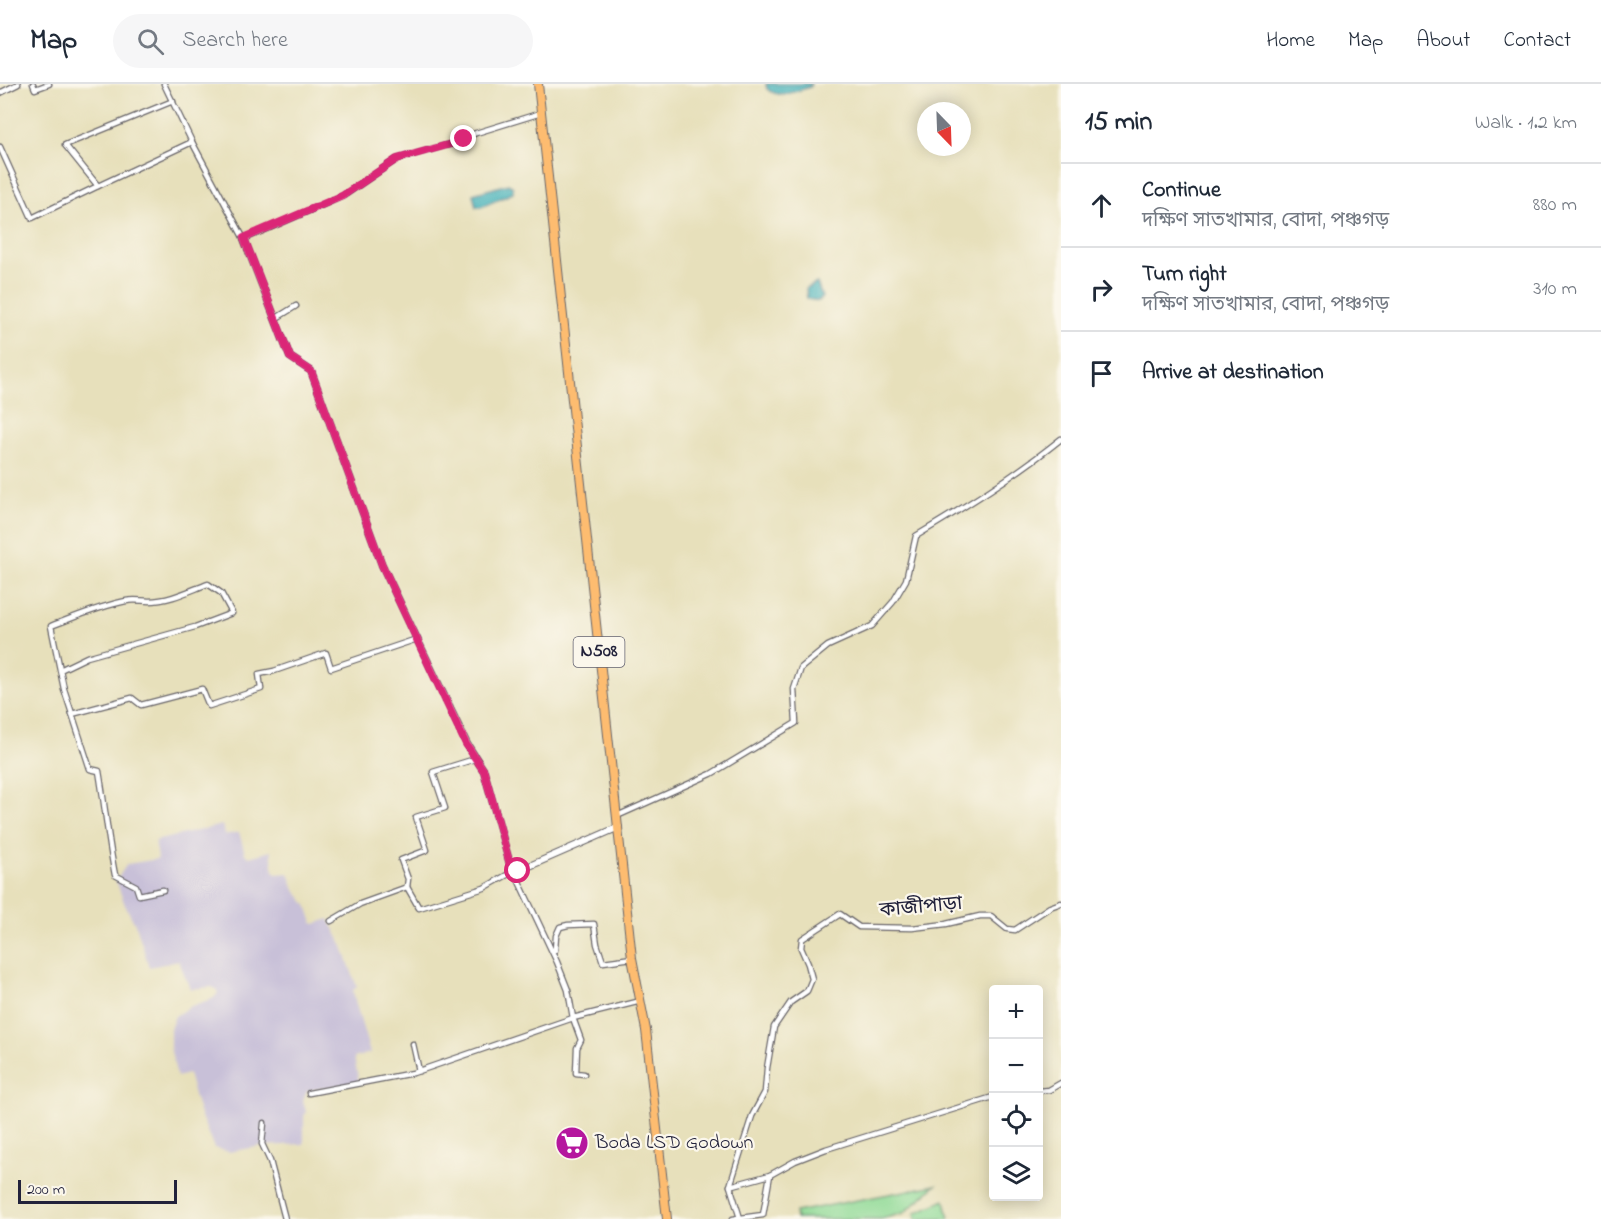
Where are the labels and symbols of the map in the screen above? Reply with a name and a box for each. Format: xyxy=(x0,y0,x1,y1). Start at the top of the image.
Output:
north arrow xyxy=(917,102,971,156)
route end xyxy=(450,125,476,151)
road number: N508 xyxy=(574,637,624,667)
route start xyxy=(504,857,530,883)
street label: কাজীপাড়া xyxy=(877,890,964,926)
supermarket icon: Boda LSD Godown xyxy=(554,1125,590,1161)
place label: Boda LSD Godown xyxy=(594,1129,754,1158)
scale bar xyxy=(18,1177,177,1204)

